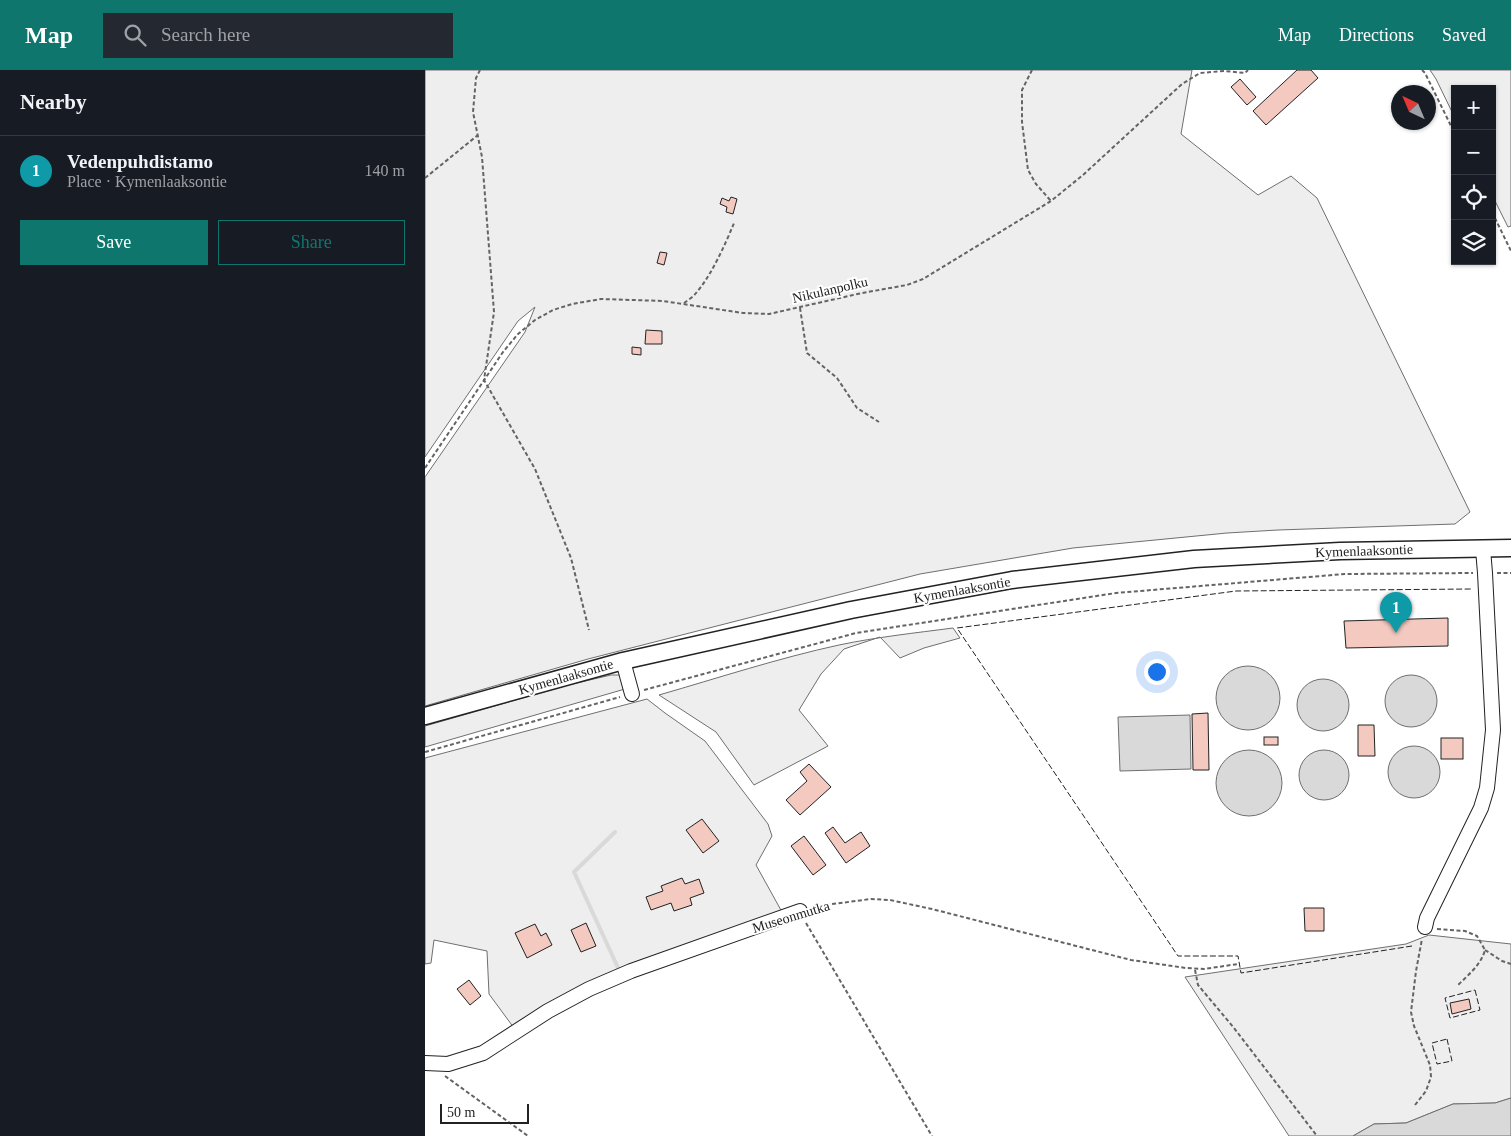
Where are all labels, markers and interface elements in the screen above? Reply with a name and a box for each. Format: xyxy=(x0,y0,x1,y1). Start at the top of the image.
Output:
search box xyxy=(103,13,453,58)
icon: search xyxy=(121,21,149,49)
text: Map xyxy=(25,22,73,48)
text: Search here xyxy=(161,24,250,45)
text: Map xyxy=(1278,25,1311,45)
text: Directions xyxy=(1339,25,1414,45)
text: Saved xyxy=(1442,25,1486,45)
north arrow xyxy=(1391,85,1436,130)
map controls xyxy=(1451,85,1496,265)
button: + xyxy=(1451,85,1496,130)
text: Nearby xyxy=(20,90,87,114)
button: − xyxy=(1451,130,1496,175)
text: Vedenpuhdistamo xyxy=(67,151,213,172)
text: 1 xyxy=(32,162,40,179)
text: 140 m xyxy=(365,162,405,179)
text: Place · Kymenlaaksontie xyxy=(67,173,227,190)
button: locate xyxy=(1451,175,1496,220)
button: Save xyxy=(20,220,208,265)
button: Share xyxy=(218,220,405,265)
button: layers xyxy=(1451,220,1496,265)
street label: Nikulanpolku xyxy=(791,274,869,306)
street label: Kymenlaaksontie xyxy=(1315,542,1413,560)
street label: Kymenlaaksontie xyxy=(912,574,1012,606)
pin: 1 xyxy=(1380,592,1412,633)
street label: Kymenlaaksontie xyxy=(517,656,615,698)
your location xyxy=(1144,659,1170,685)
street label: Museonmutka xyxy=(751,898,832,936)
scale bar xyxy=(440,1101,529,1124)
text: 50 m xyxy=(447,1105,475,1120)

